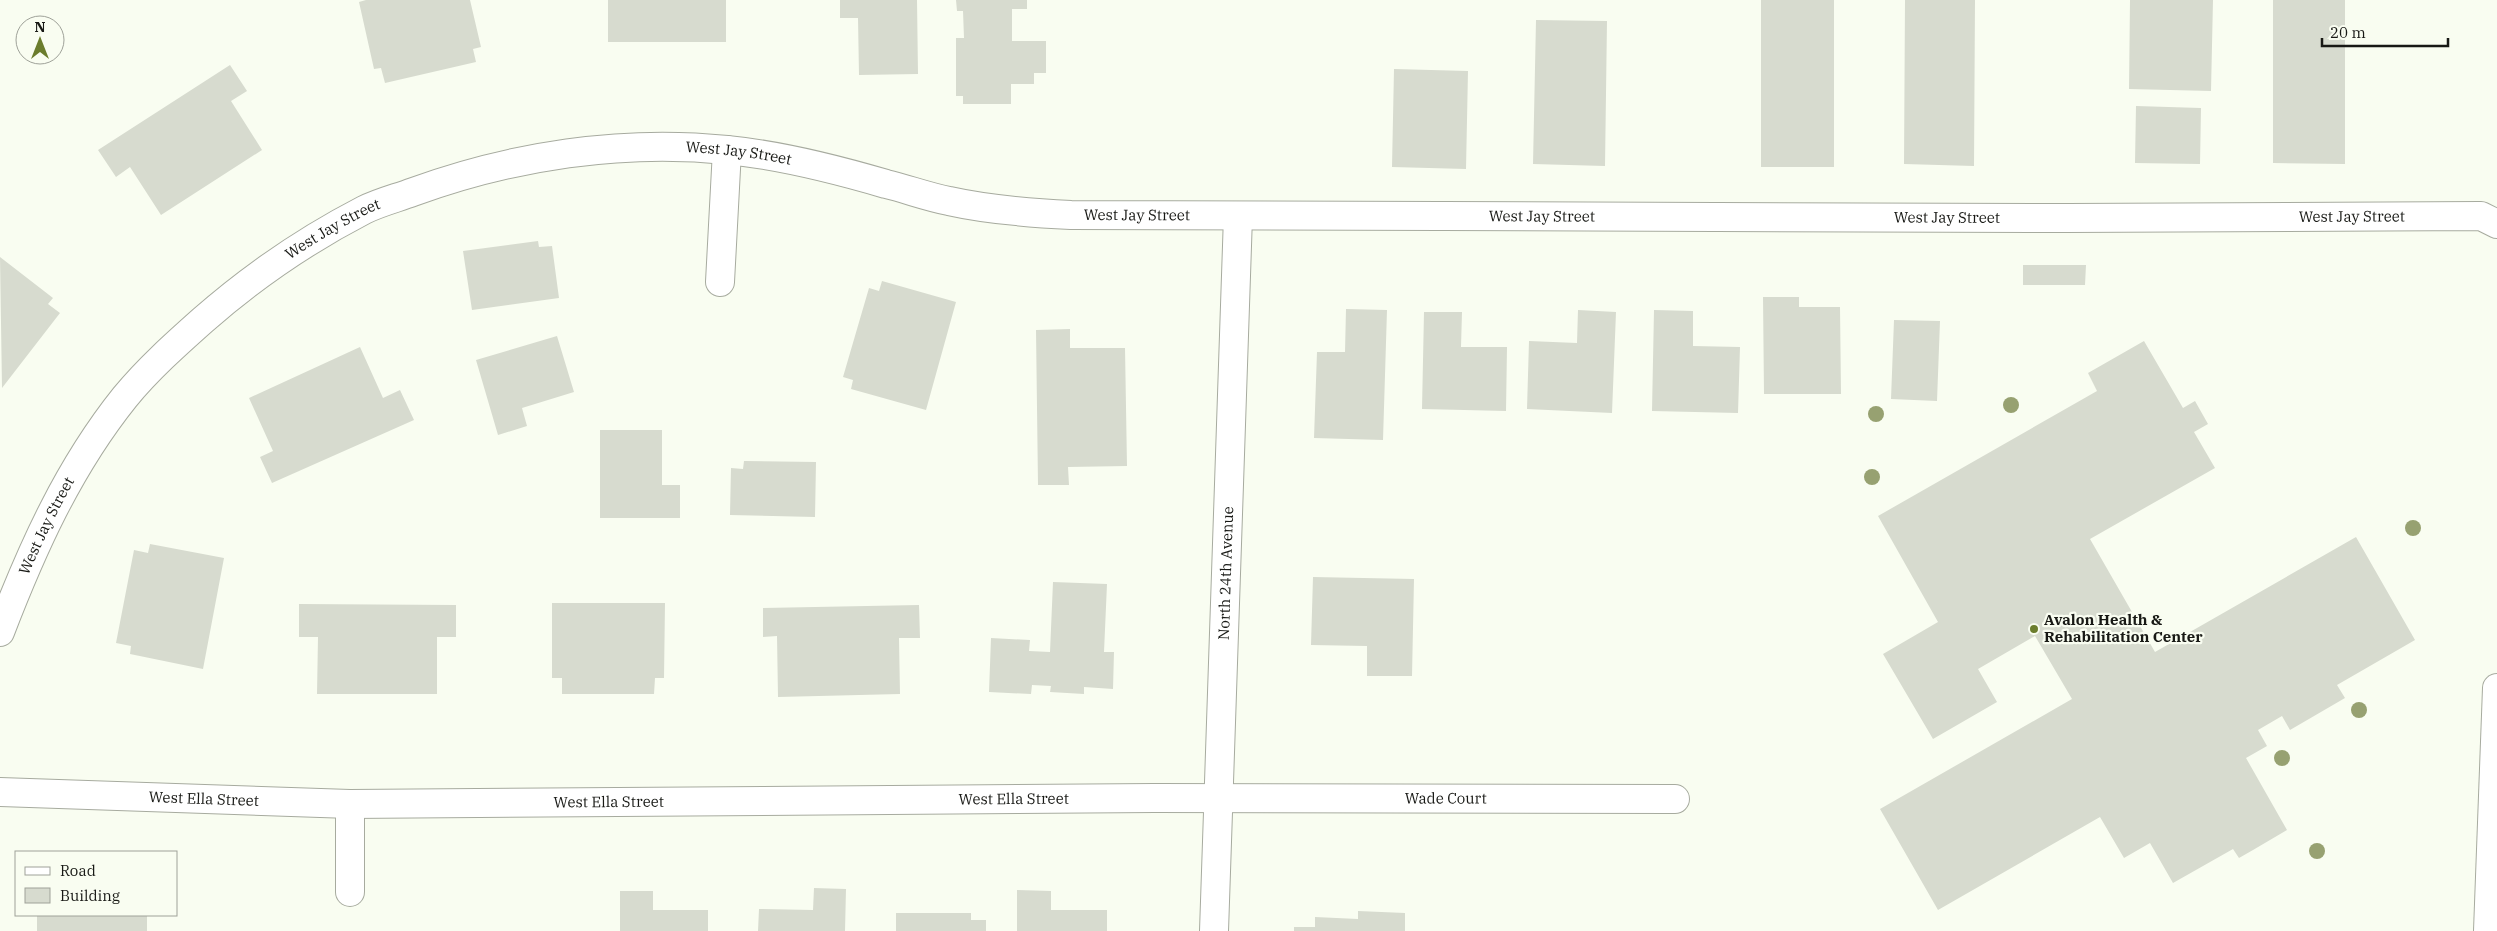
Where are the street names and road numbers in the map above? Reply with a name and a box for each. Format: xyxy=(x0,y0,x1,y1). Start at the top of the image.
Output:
street label: West Jay Street xyxy=(685,137,793,169)
street label: West Jay Street xyxy=(281,194,383,263)
street label: West Jay Street xyxy=(1084,205,1190,224)
street label: West Jay Street xyxy=(1489,206,1595,226)
street label: West Jay Street xyxy=(2299,206,2405,226)
street label: West Jay Street xyxy=(1894,207,2000,227)
street label: West Jay Street xyxy=(14,473,78,577)
street label: North 24th Avenue xyxy=(1214,506,1237,640)
street label: West Ella Street xyxy=(148,787,259,810)
street label: Wade Court xyxy=(1405,788,1487,808)
street label: West Ella Street xyxy=(958,789,1069,808)
street label: West Ella Street xyxy=(554,792,664,811)

